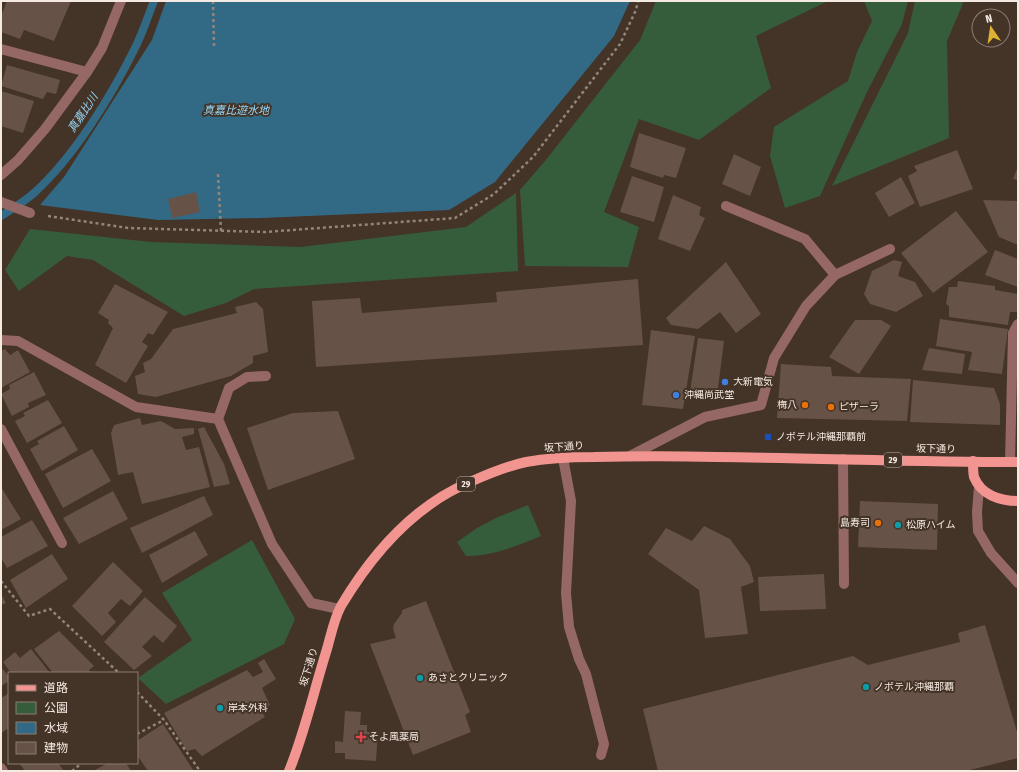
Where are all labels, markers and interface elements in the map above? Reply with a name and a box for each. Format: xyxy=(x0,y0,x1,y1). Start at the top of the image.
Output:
north arrow xyxy=(971,8,1011,48)
text: N xyxy=(984,12,994,26)
water label: 真嘉比川 xyxy=(65,90,101,135)
water label: 真嘉比遊水地 xyxy=(203,104,270,117)
place label: 大新電気 xyxy=(733,376,773,388)
marker: 大新電気 xyxy=(720,377,730,387)
place label: 沖縄尚武堂 xyxy=(684,389,734,401)
marker: 沖縄尚武堂 xyxy=(671,390,681,400)
place label: 梅八 xyxy=(777,399,797,411)
marker: 梅八 xyxy=(800,400,810,410)
place label: ピザーラ xyxy=(839,401,879,413)
marker: ピザーラ xyxy=(826,402,836,412)
place label: ノボテル沖縄那覇前 xyxy=(776,431,866,443)
marker: ノボテル沖縄那覇前 xyxy=(763,432,773,442)
street label: 坂下通り xyxy=(544,440,584,454)
street label: 坂下通り xyxy=(916,443,956,455)
road number: 29 xyxy=(884,453,902,467)
road number: 29 xyxy=(457,477,475,491)
place label: 島寿司 xyxy=(840,517,870,529)
marker: 島寿司 xyxy=(873,518,883,528)
place label: 松原ハイム xyxy=(906,519,956,531)
marker: 松原ハイム xyxy=(893,520,903,530)
street label: 坂下通り xyxy=(297,646,321,688)
legend xyxy=(8,672,138,764)
place label: あさとクリニック xyxy=(428,672,508,684)
marker: あさとクリニック xyxy=(415,673,425,683)
text: 道路 xyxy=(44,681,68,695)
place label: ノボテル沖縄那覇 xyxy=(874,681,954,693)
marker: ノボテル沖縄那覇 xyxy=(861,682,871,692)
text: 公園 xyxy=(44,701,68,715)
place label: 岸本外科 xyxy=(228,702,268,714)
marker: 岸本外科 xyxy=(215,703,225,713)
text: 水域 xyxy=(44,721,68,735)
place label: そよ風薬局 xyxy=(369,731,419,743)
marker: そよ風薬局 xyxy=(356,732,366,742)
text: 建物 xyxy=(44,741,68,755)

